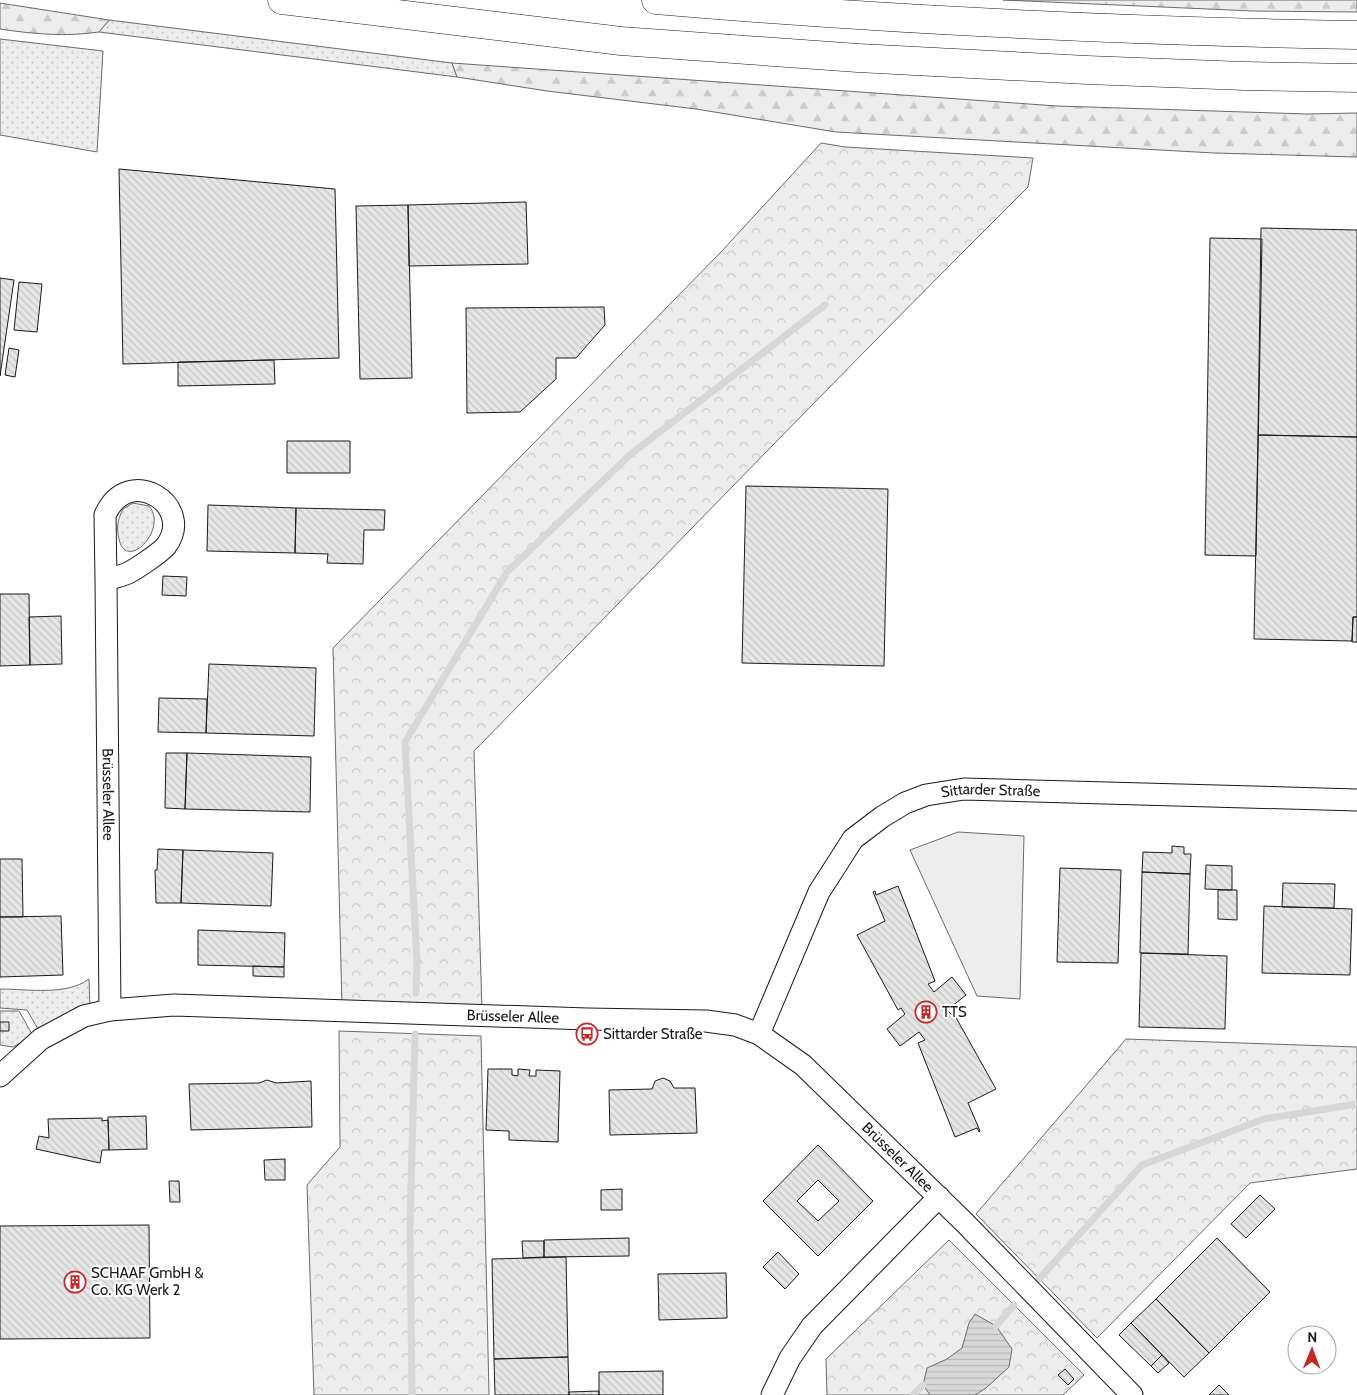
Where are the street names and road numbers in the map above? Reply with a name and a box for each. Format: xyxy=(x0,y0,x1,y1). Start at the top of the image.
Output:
street label: Brüsseler Allee xyxy=(99,748,117,841)
street label: Sittarder Straße xyxy=(940,780,1041,802)
street label: Brüsseler Allee xyxy=(466,1006,560,1027)
street label: Brüsseler Allee xyxy=(858,1119,937,1196)

